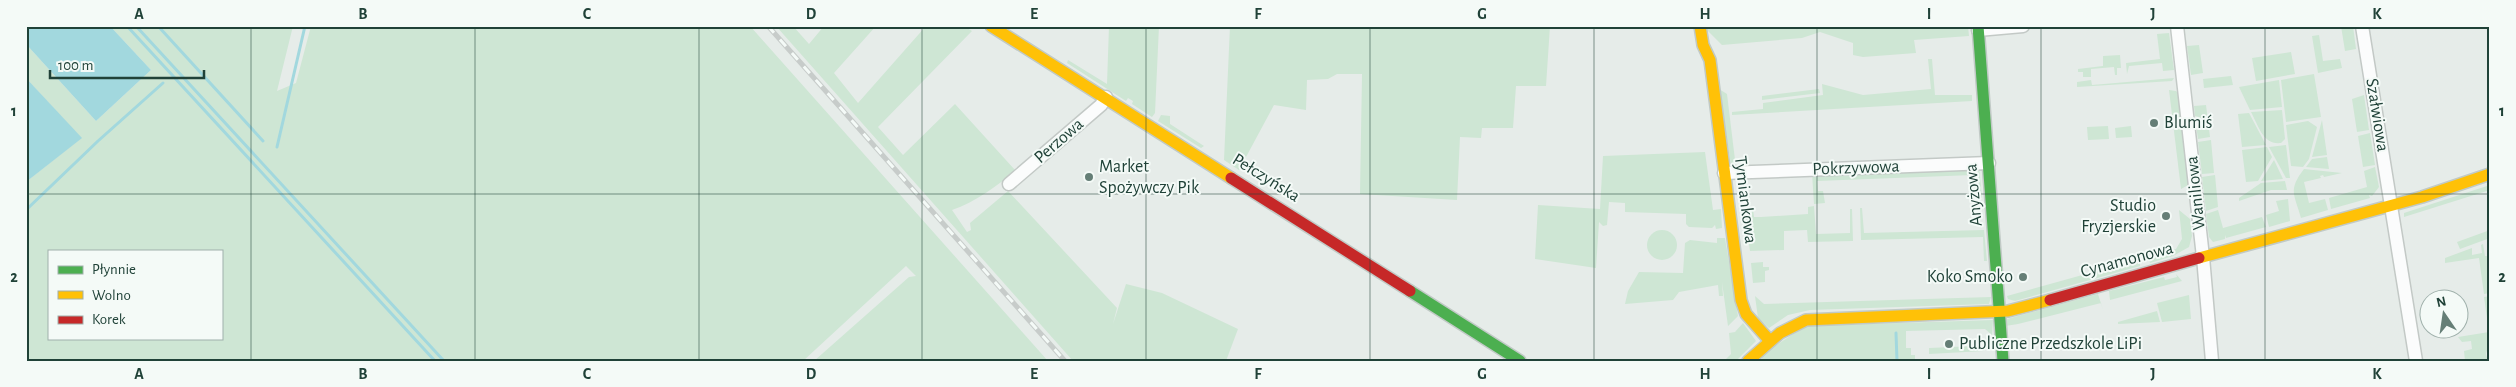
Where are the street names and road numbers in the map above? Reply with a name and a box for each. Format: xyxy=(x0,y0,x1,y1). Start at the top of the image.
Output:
street label: Szałwiowa xyxy=(2362,77,2392,153)
street label: Perzowa xyxy=(1031,115,1087,167)
street label: Pełczyńska xyxy=(1229,150,1303,206)
street label: Tymiankowa xyxy=(1731,155,1759,245)
street label: Waniliowa xyxy=(2183,155,2209,231)
street label: Pokrzywowa xyxy=(1812,157,1900,179)
street label: Anyżowa xyxy=(1962,163,1986,227)
street label: Cynamonowa xyxy=(2079,239,2175,281)

